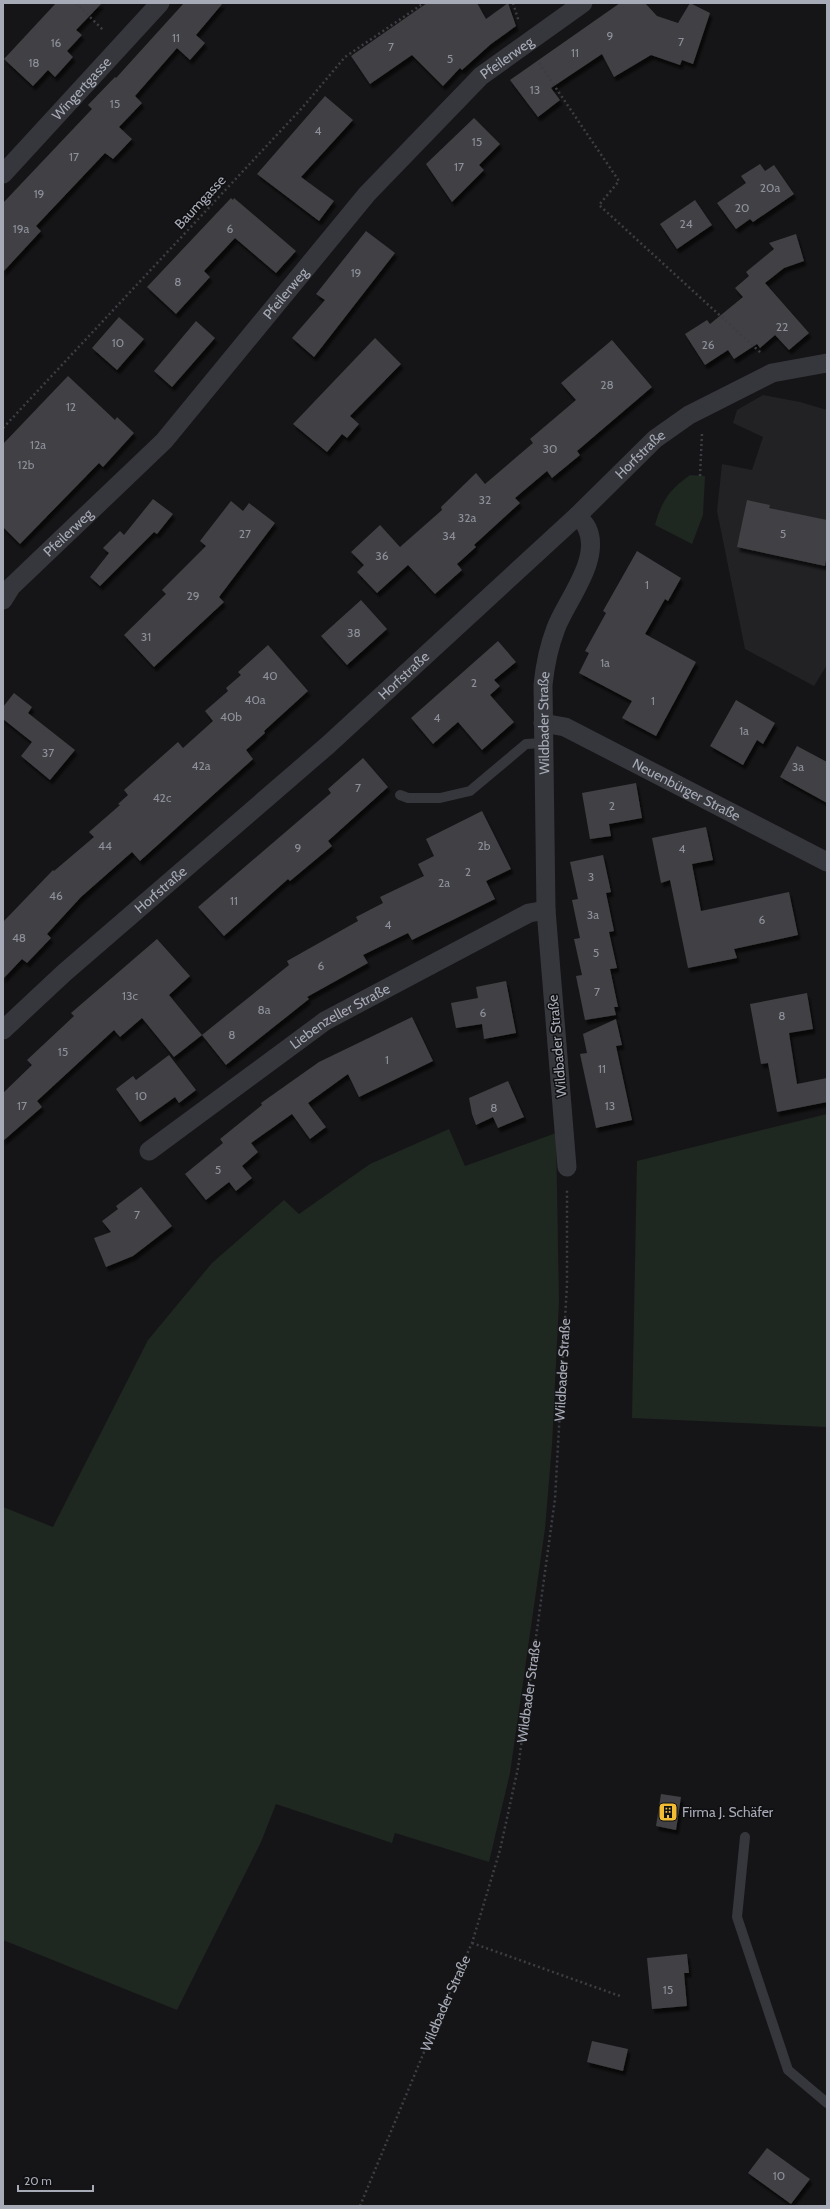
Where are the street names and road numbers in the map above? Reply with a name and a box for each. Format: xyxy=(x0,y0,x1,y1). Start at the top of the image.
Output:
street label: Pfeilerweg xyxy=(476,32,538,83)
street label: Wingertgasse xyxy=(48,53,115,124)
street label: Baumgasse xyxy=(171,171,229,233)
street label: Pfeilerweg xyxy=(259,263,313,323)
street label: Horfstraße xyxy=(611,426,669,483)
street label: Pfeilerweg xyxy=(39,504,97,560)
street label: Horfstraße xyxy=(374,647,433,704)
street label: Wildbader Straße xyxy=(534,670,554,775)
street label: Neuenbürger Straße xyxy=(629,754,744,825)
street label: Horfstraße xyxy=(131,862,190,917)
street label: Liebenzeller Straße xyxy=(286,979,393,1053)
street label: Wildbader Straße xyxy=(544,994,570,1098)
street label: Wildbader Straße xyxy=(550,1318,574,1422)
street label: Wildbader Straße xyxy=(513,1639,544,1744)
street label: Wildbader Straße xyxy=(416,1952,474,2054)

